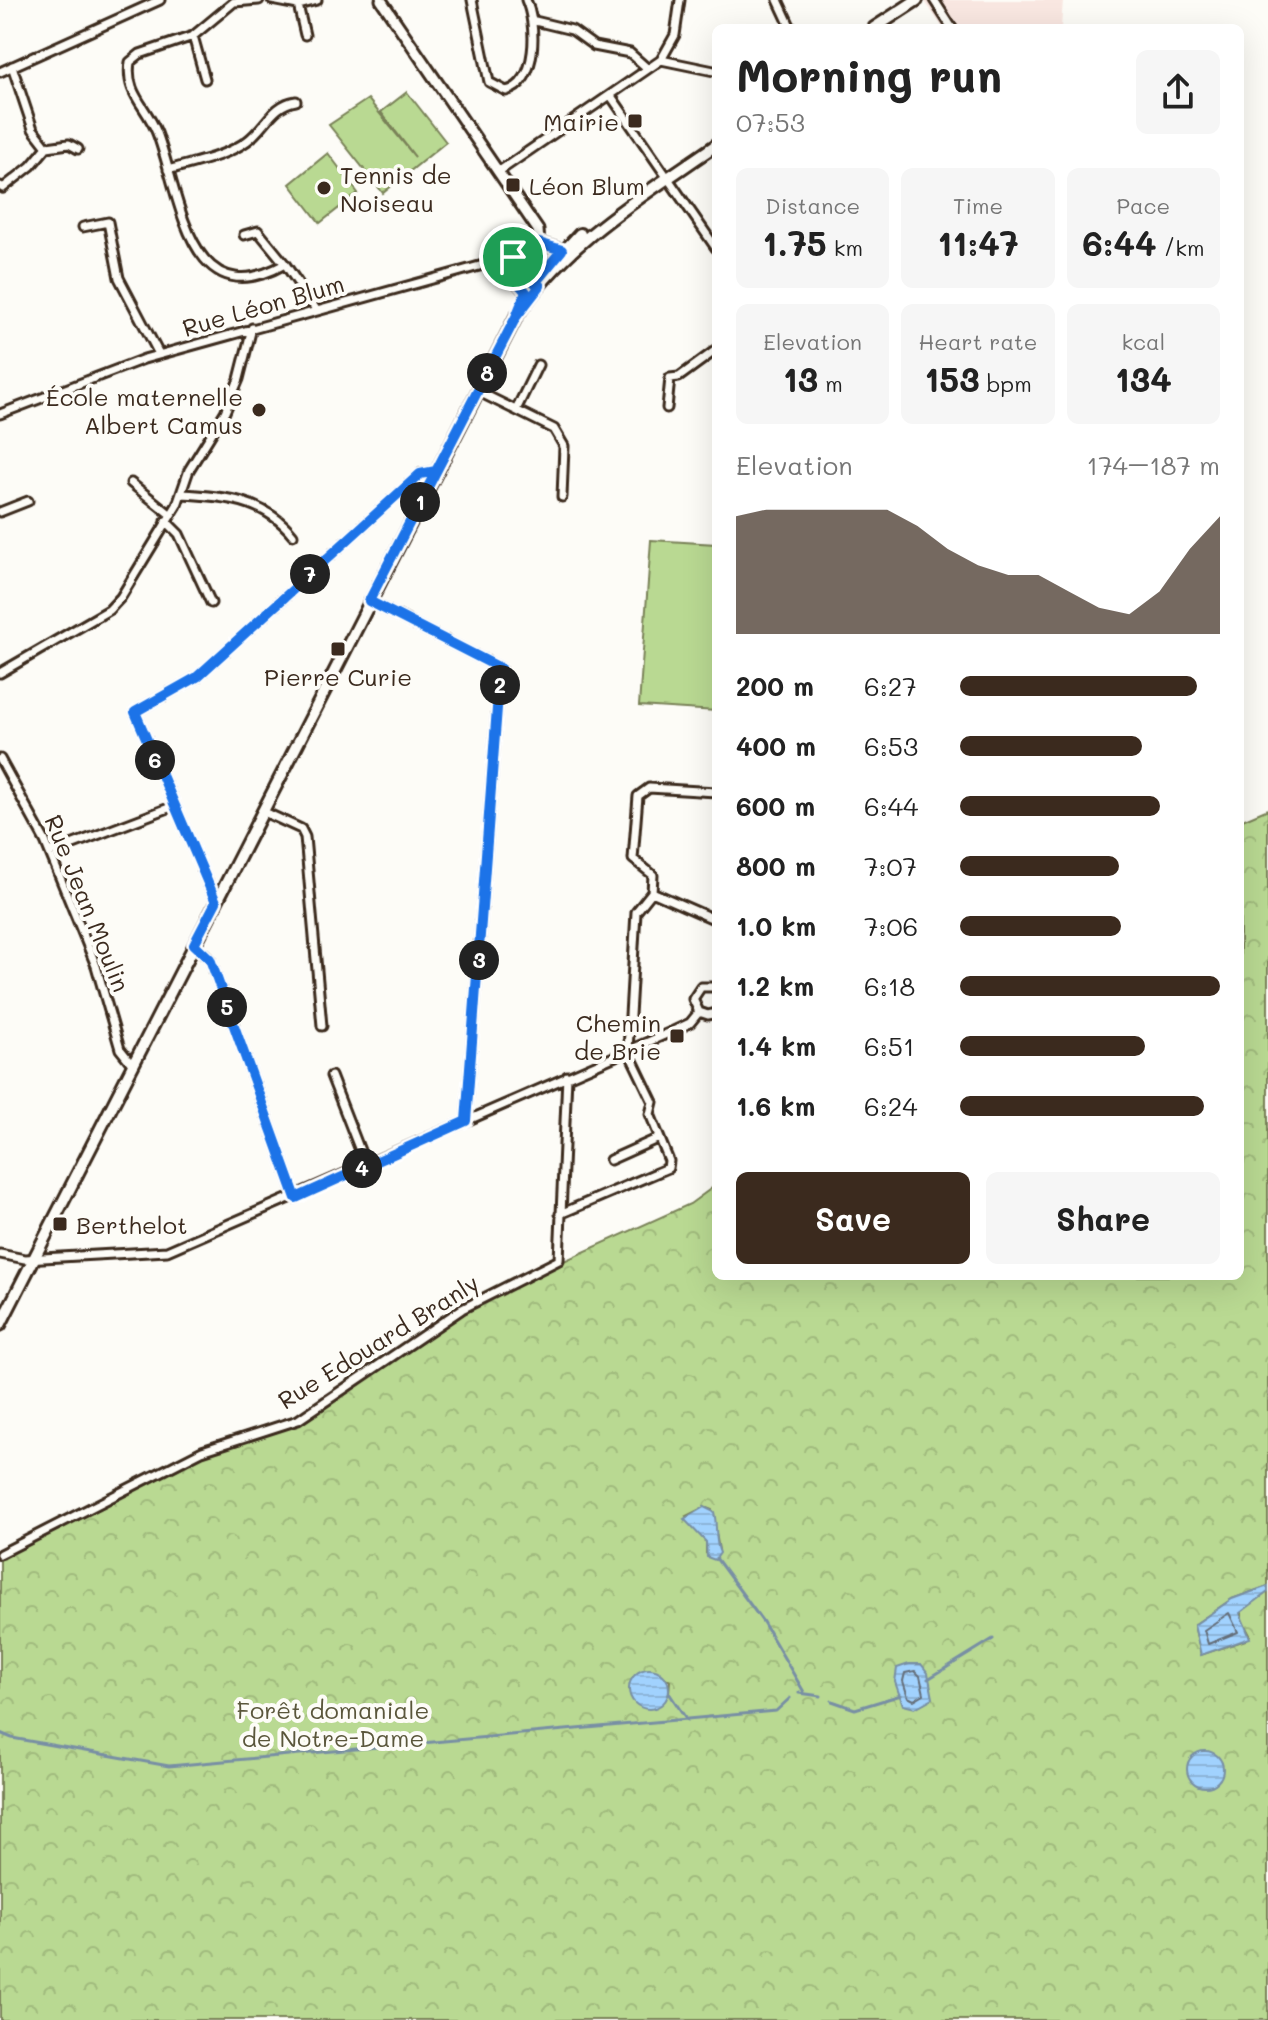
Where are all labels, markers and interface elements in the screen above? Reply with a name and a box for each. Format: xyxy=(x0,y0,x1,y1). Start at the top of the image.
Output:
text: Morning run xyxy=(736,46,1002,103)
button: share xyxy=(1136,50,1220,134)
text: 07:53 xyxy=(736,105,805,139)
place label: Mairie xyxy=(543,106,619,137)
marker: Mairie xyxy=(626,112,644,130)
place label: Tennis de Noiseau xyxy=(340,159,452,218)
place label: Léon Blum xyxy=(529,170,645,201)
marker: Léon Blum xyxy=(504,176,522,194)
marker: Tennis de Noiseau xyxy=(315,179,333,197)
text: Distance xyxy=(765,191,860,220)
text: Time xyxy=(953,191,1003,220)
text: Pace xyxy=(1116,191,1170,220)
text: 1.75 xyxy=(762,220,827,265)
text: 11:47 xyxy=(937,220,1019,265)
text: 6:44 xyxy=(1082,220,1157,265)
pin xyxy=(479,223,547,291)
text: km xyxy=(827,233,863,262)
text: /km xyxy=(1157,233,1204,262)
icon: arrive xyxy=(491,235,535,279)
street label: Rue Léon Blum xyxy=(178,267,348,343)
text: Elevation xyxy=(763,327,862,356)
text: Heart rate xyxy=(919,327,1037,356)
text: kcal xyxy=(1121,327,1165,356)
pin: 8 xyxy=(467,353,507,393)
text: 13 xyxy=(783,356,818,401)
text: 153 xyxy=(924,356,980,401)
text: 134 xyxy=(1115,356,1172,401)
text: 8 xyxy=(480,358,494,387)
text: m xyxy=(818,369,843,398)
text: bpm xyxy=(980,369,1032,398)
place label: École maternelle Albert Camus xyxy=(46,381,243,440)
marker: École maternelle Albert Camus xyxy=(250,401,268,419)
text: Elevation xyxy=(736,448,853,482)
text: 174–187 m xyxy=(1087,448,1220,482)
pin: 1 xyxy=(400,482,440,522)
text: 1 xyxy=(415,487,425,516)
pin: 7 xyxy=(290,554,330,594)
text: 7 xyxy=(304,559,316,588)
marker: Pierre Curie xyxy=(329,640,347,658)
place label: Pierre Curie xyxy=(264,661,412,692)
pin: 2 xyxy=(480,665,520,705)
text: 200 m xyxy=(736,669,814,703)
text: 6:27 xyxy=(864,669,917,703)
text: 2 xyxy=(494,670,506,699)
text: 400 m xyxy=(736,729,816,763)
text: 6:53 xyxy=(864,729,918,763)
pin: 6 xyxy=(135,740,175,780)
text: 6 xyxy=(148,745,162,774)
text: 600 m xyxy=(736,789,815,823)
text: 6:44 xyxy=(864,789,918,823)
street label: Rue Jean Moulin xyxy=(38,810,138,996)
text: 800 m xyxy=(736,849,816,883)
text: 7:07 xyxy=(864,849,917,883)
text: 1.0 km xyxy=(736,909,816,943)
text: 7:06 xyxy=(864,909,918,943)
pin: 3 xyxy=(459,940,499,980)
text: 3 xyxy=(472,945,486,974)
text: 1.2 km xyxy=(736,969,814,1003)
text: 6:18 xyxy=(864,969,915,1003)
pin: 5 xyxy=(207,987,247,1027)
text: 5 xyxy=(221,992,233,1021)
place label: Chemin de Brie xyxy=(574,1007,661,1066)
marker: Chemin de Brie xyxy=(668,1027,686,1045)
text: 1.4 km xyxy=(736,1029,816,1063)
text: 6:51 xyxy=(864,1029,915,1063)
text: 1.6 km xyxy=(736,1089,815,1123)
text: 6:24 xyxy=(864,1089,918,1123)
pin: 4 xyxy=(342,1148,382,1188)
text: 4 xyxy=(355,1153,369,1182)
button: Save xyxy=(736,1172,970,1264)
button: Share xyxy=(986,1172,1220,1264)
place label: Berthelot xyxy=(76,1209,188,1240)
marker: Berthelot xyxy=(51,1215,69,1233)
street label: Rue Edouard Branly xyxy=(272,1267,484,1415)
park label: Forêt domaniale de Notre-Dame xyxy=(237,1694,429,1753)

